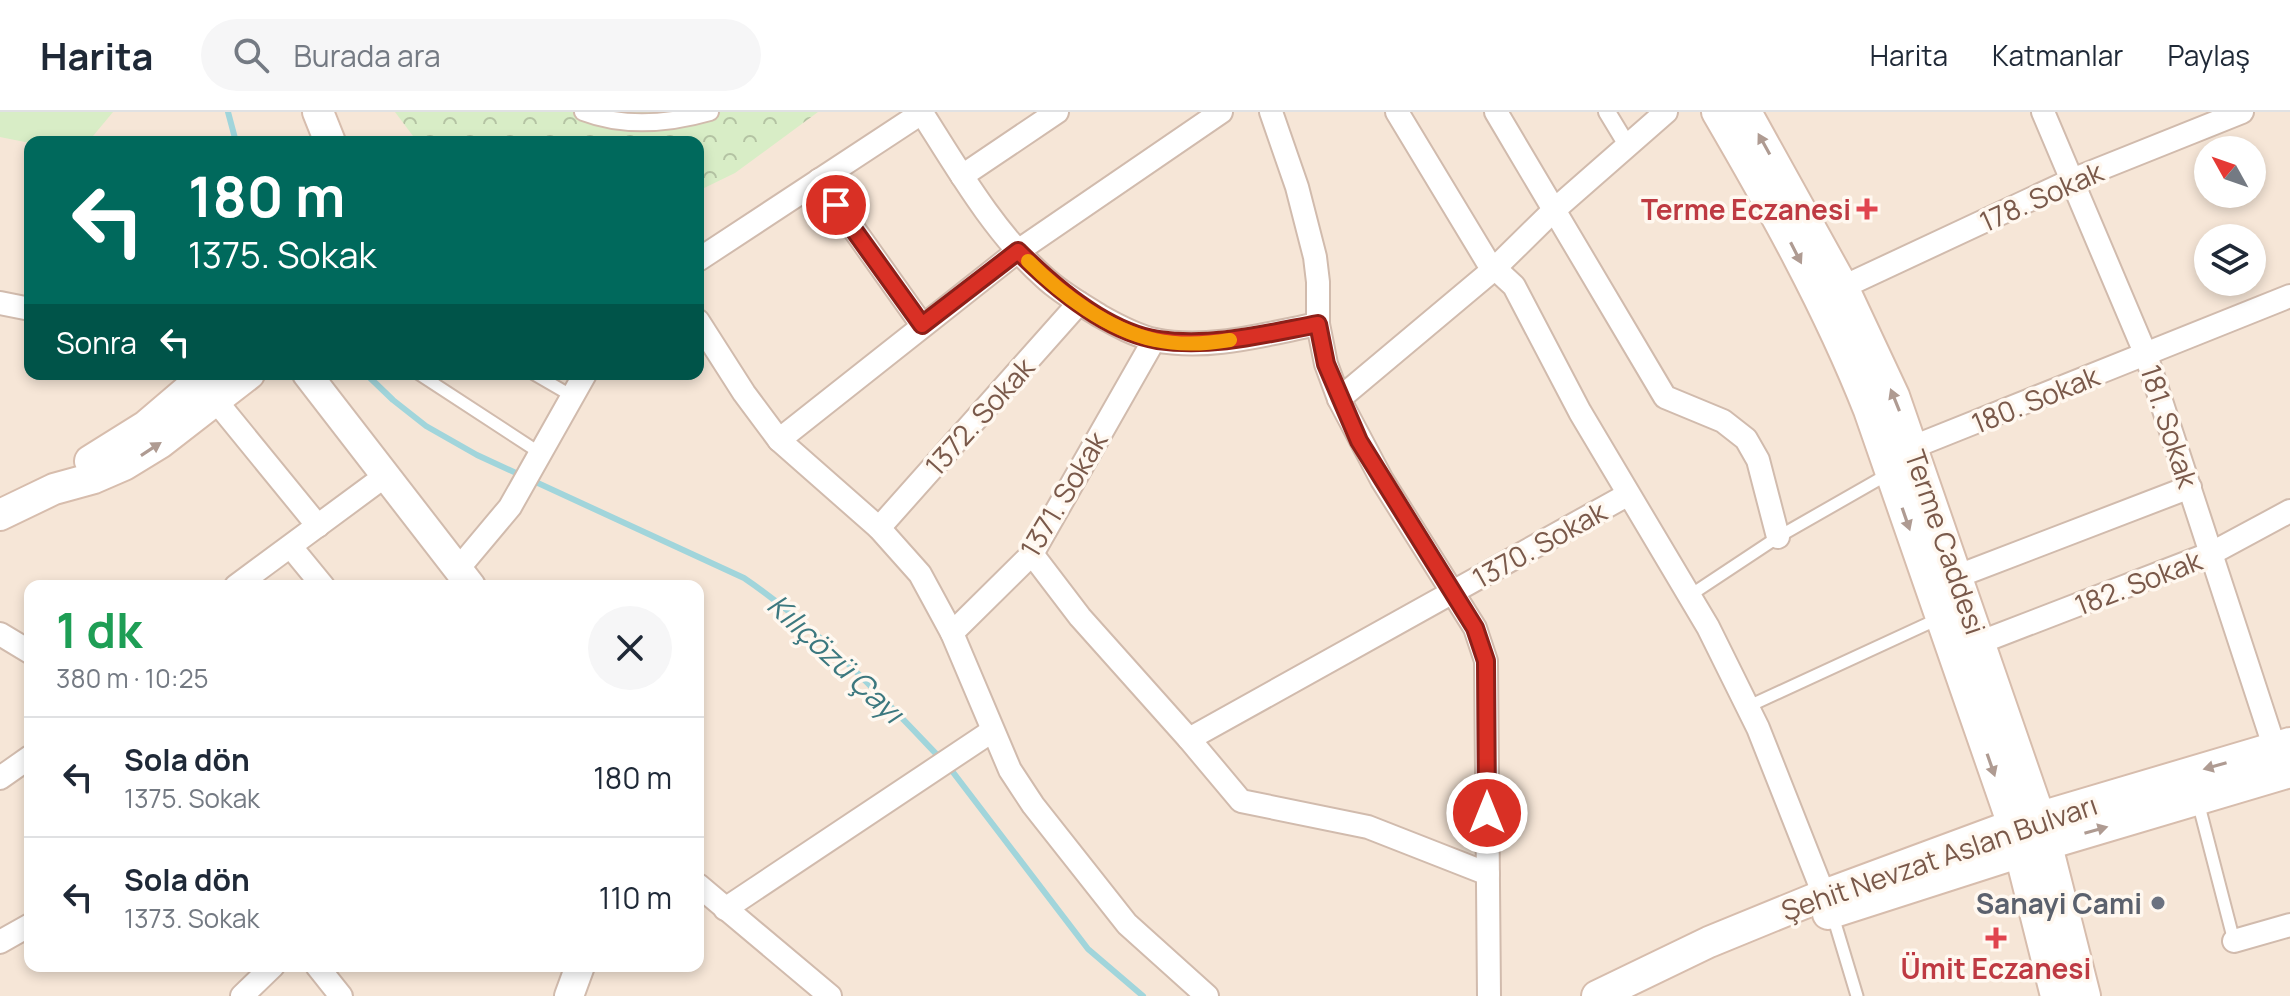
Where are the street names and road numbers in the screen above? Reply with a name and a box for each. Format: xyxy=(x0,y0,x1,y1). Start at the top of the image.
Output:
street label: 178. Sokak xyxy=(1973,152,2110,240)
street label: 1372. Sokak xyxy=(916,348,1043,483)
street label: 180. Sokak xyxy=(1966,356,2105,442)
street label: 181. Sokak xyxy=(2132,360,2208,493)
street label: 1371. Sokak xyxy=(1011,423,1116,564)
street label: Terme Caddesi xyxy=(1897,445,1995,639)
street label: 1370. Sokak xyxy=(1465,491,1614,596)
street label: 182. Sokak xyxy=(2069,540,2208,624)
street label: Şehit Nevzat Aslan Bulvarı xyxy=(1776,785,2102,929)

